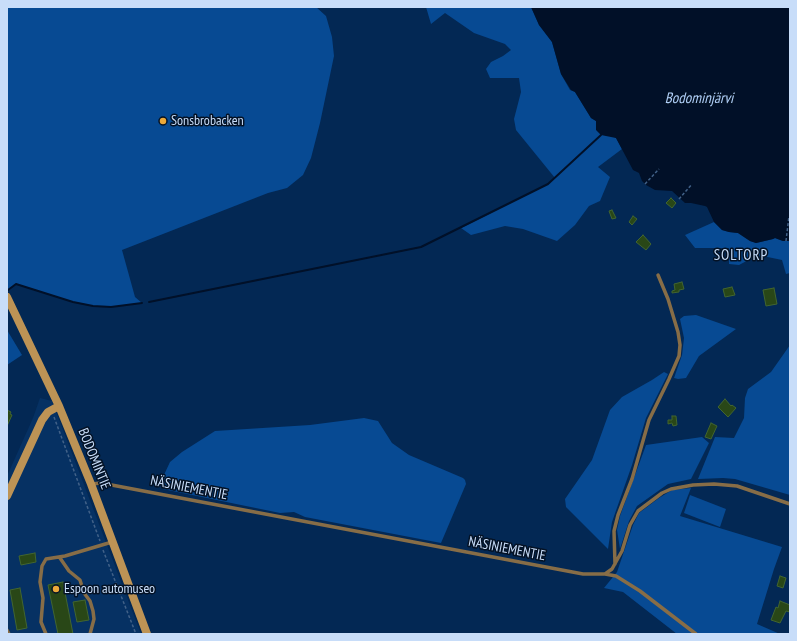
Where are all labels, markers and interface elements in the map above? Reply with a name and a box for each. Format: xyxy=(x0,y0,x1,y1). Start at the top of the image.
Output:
water label: Bodominjärvi xyxy=(665,90,733,108)
place label: Sonsbrobacken xyxy=(171,113,244,129)
marker: Sonsbrobacken xyxy=(158,116,168,126)
district label: SOLTORP xyxy=(714,247,768,265)
street label: BODOMINTIE xyxy=(74,426,114,492)
street label: NÄSINIEMENTIE xyxy=(149,472,229,504)
street label: NÄSINIEMENTIE xyxy=(467,533,547,565)
place label: Espoon automuseo xyxy=(64,581,155,597)
marker: Espoon automuseo xyxy=(51,584,61,594)

